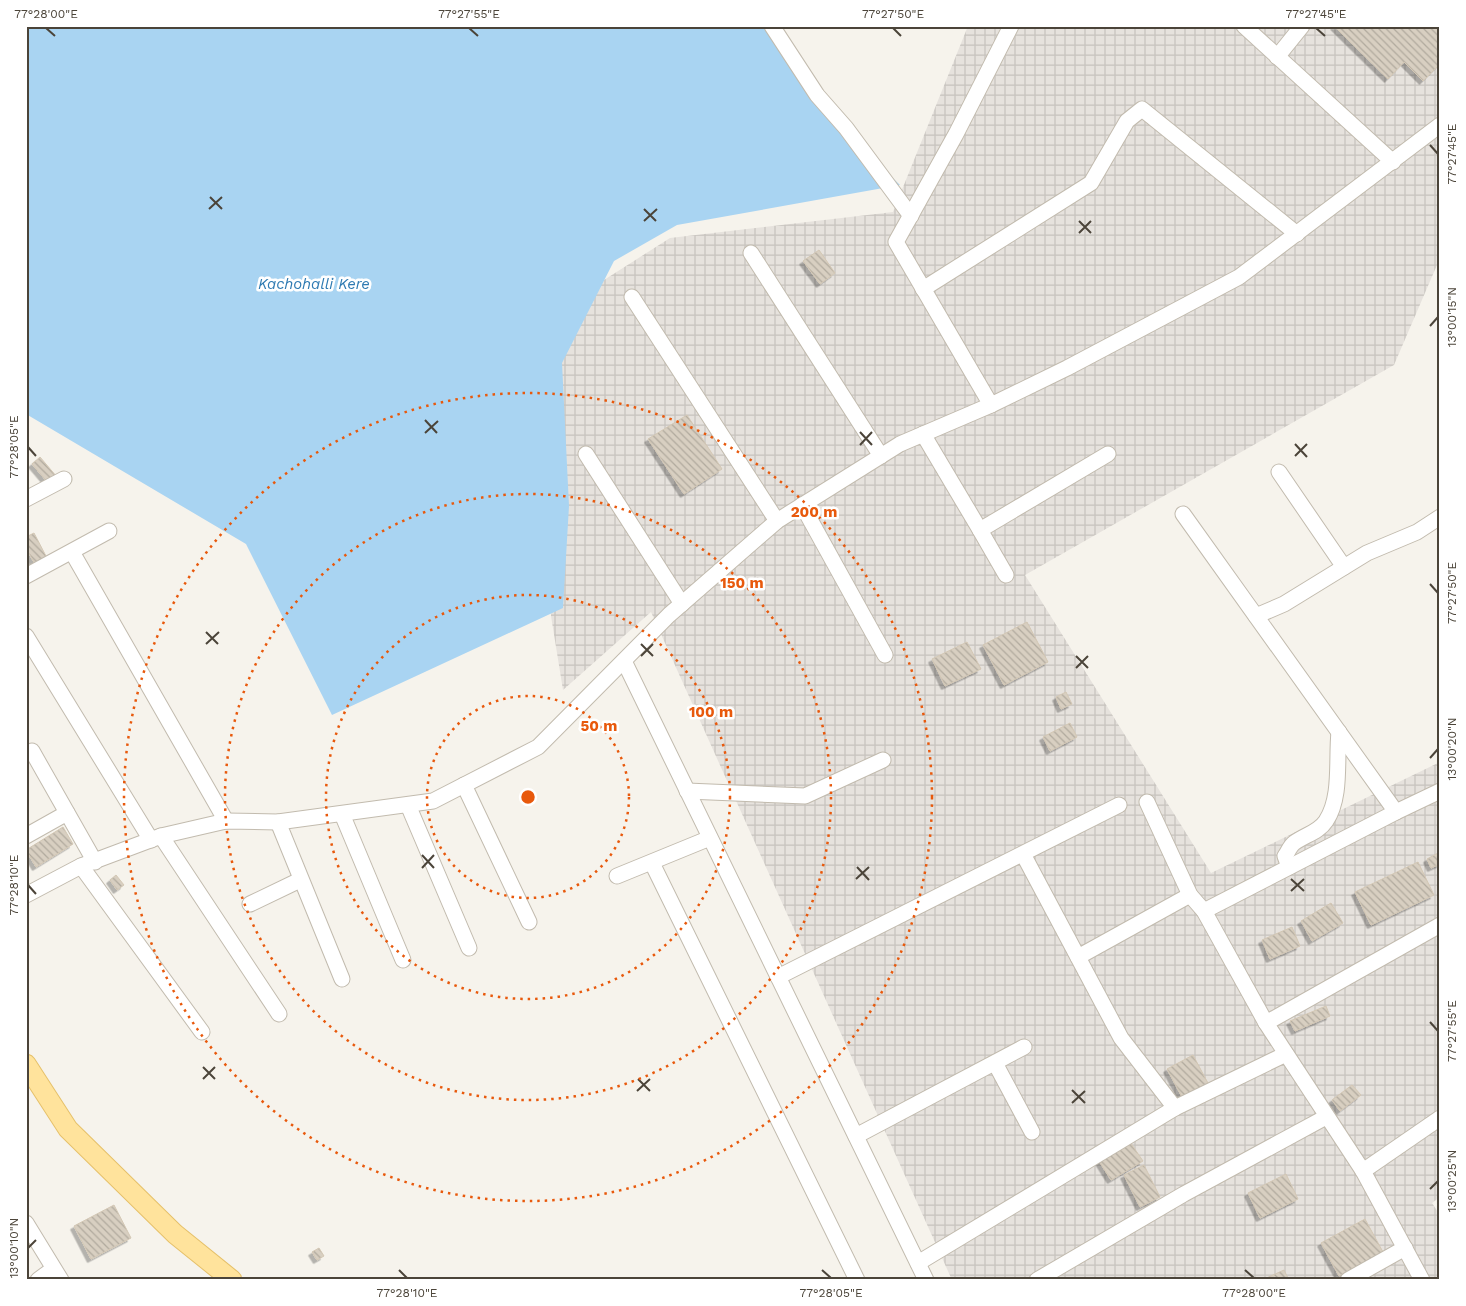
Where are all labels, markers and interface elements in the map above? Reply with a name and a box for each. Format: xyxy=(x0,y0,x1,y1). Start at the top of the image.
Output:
text: 77°28'00"E xyxy=(14,7,78,21)
text: 77°27'55"E xyxy=(438,7,500,21)
text: 77°27'50"E xyxy=(862,7,924,21)
text: 77°27'45"E xyxy=(1286,7,1347,21)
text: 77°27'45"E xyxy=(1445,123,1459,185)
water label: Kachohalli Kere xyxy=(258,275,370,293)
text: 13°00'15"N xyxy=(1445,287,1459,347)
text: 77°28'05"E xyxy=(7,415,21,479)
text: 200 m xyxy=(791,503,837,521)
text: 77°27'50"E xyxy=(1445,562,1459,624)
text: 150 m xyxy=(720,574,764,592)
text: 100 m xyxy=(689,703,733,721)
text: 50 m xyxy=(581,717,617,735)
text: 13°00'20"N xyxy=(1445,717,1459,781)
centre of rings xyxy=(519,788,537,806)
text: 77°28'10"E xyxy=(7,854,21,915)
text: 77°27'55"E xyxy=(1445,1000,1459,1062)
text: 13°00'25"N xyxy=(1445,1150,1459,1212)
text: 13°00'10"N xyxy=(7,1218,21,1278)
text: 77°28'10"E xyxy=(377,1286,438,1300)
text: 77°28'05"E xyxy=(799,1286,863,1300)
text: 77°28'00"E xyxy=(1222,1286,1286,1300)

